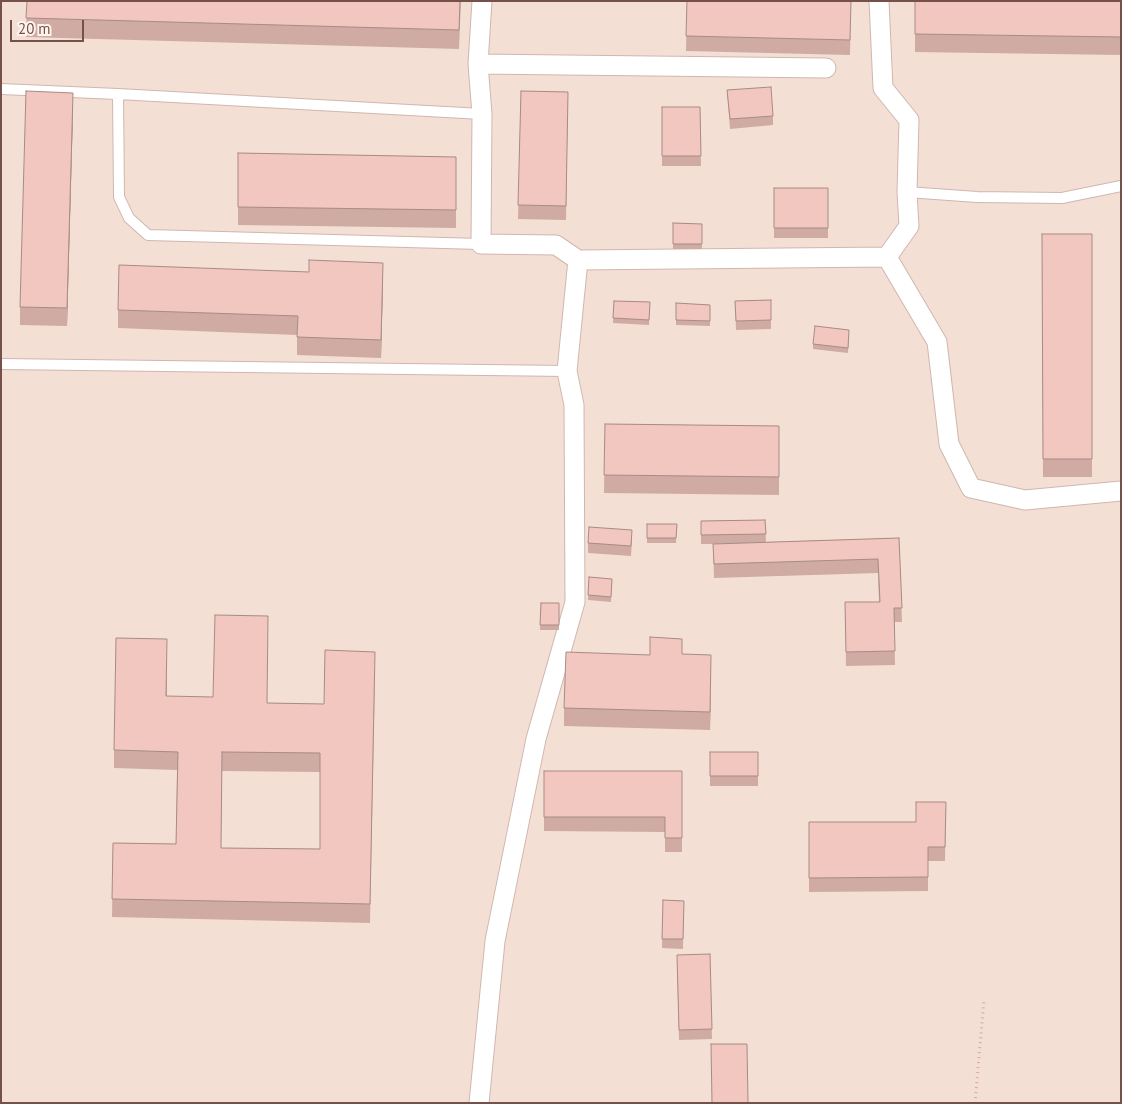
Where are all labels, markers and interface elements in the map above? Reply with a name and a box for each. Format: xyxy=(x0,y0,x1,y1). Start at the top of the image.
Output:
scale bar xyxy=(12,10,86,42)
text: 20 m xyxy=(18,19,51,38)

